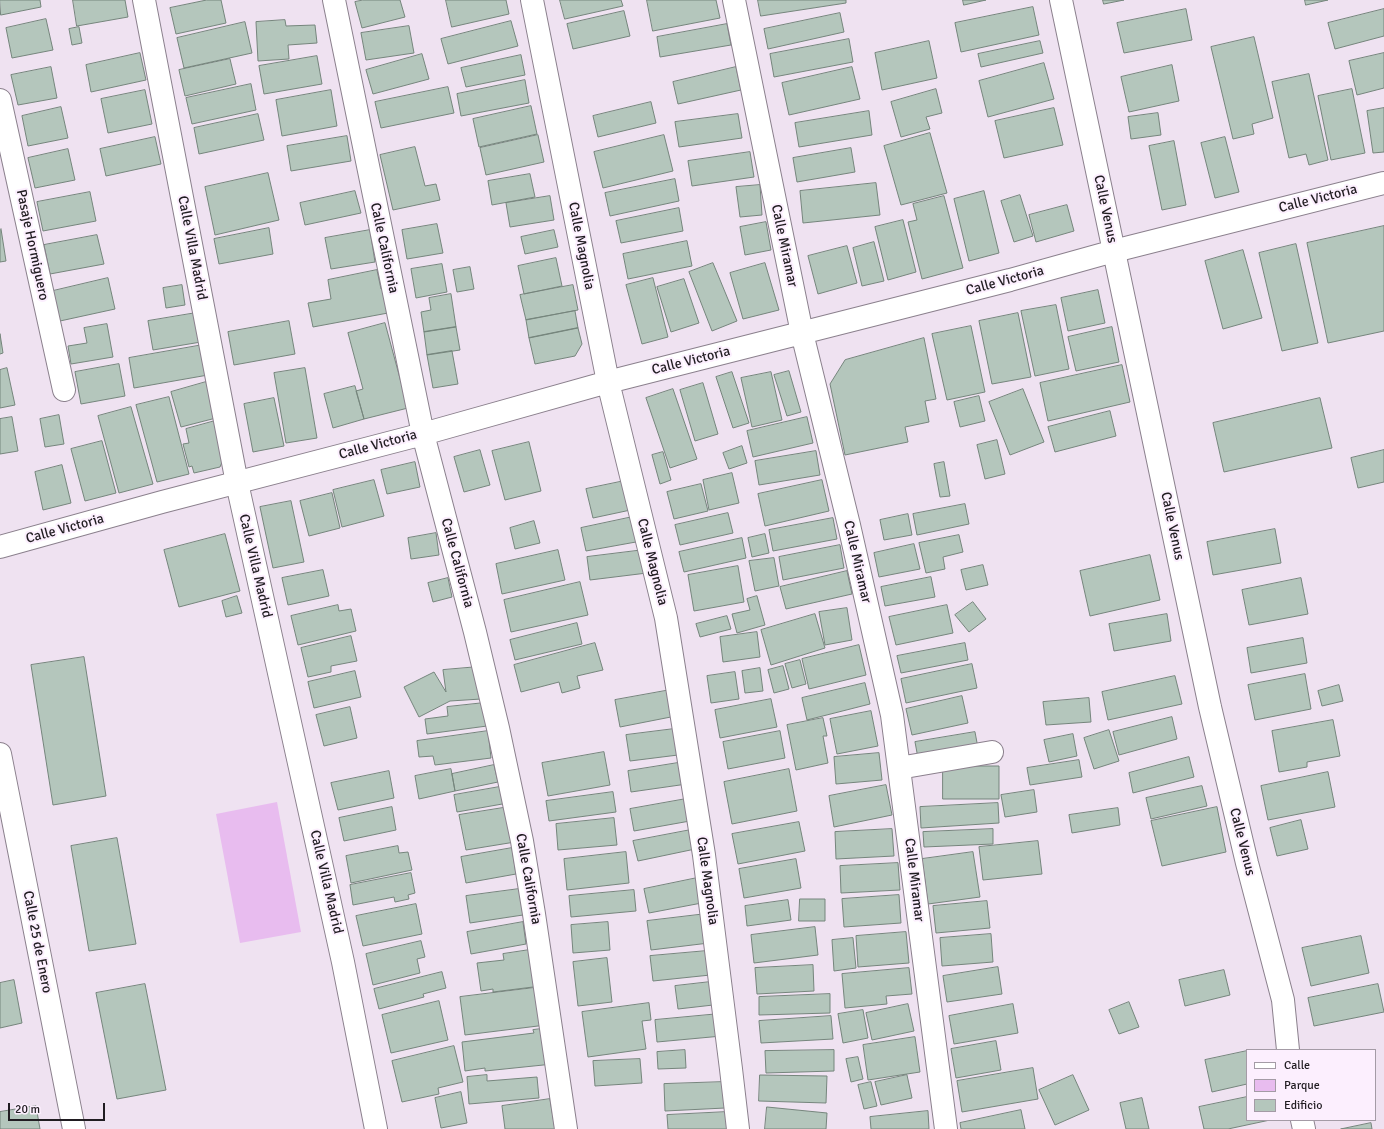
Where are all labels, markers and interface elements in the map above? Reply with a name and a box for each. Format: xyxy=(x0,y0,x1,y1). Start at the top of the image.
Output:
street label: Calle Venus xyxy=(1090,173,1120,245)
street label: Calle Victoria xyxy=(1277,181,1359,217)
street label: Pasaje Hormiguero xyxy=(12,188,52,302)
street label: Calle Villa Madrid xyxy=(174,194,210,302)
street label: Calle California xyxy=(366,201,402,295)
street label: Calle Magnolia xyxy=(564,201,598,291)
street label: Calle Miramar xyxy=(767,203,801,289)
street label: Calle Victoria xyxy=(964,263,1046,299)
street label: Calle Victoria xyxy=(650,343,732,379)
street label: Calle Victoria xyxy=(337,427,419,463)
street label: Calle Venus xyxy=(1157,490,1187,562)
street label: Calle Victoria xyxy=(24,511,106,547)
street label: Calle Villa Madrid xyxy=(235,512,275,620)
street label: Calle California xyxy=(437,516,477,610)
street label: Calle Magnolia xyxy=(633,517,671,607)
street label: Calle Miramar xyxy=(839,519,875,605)
street label: Calle Venus xyxy=(1225,806,1259,878)
street label: Calle Villa Madrid xyxy=(306,828,346,936)
street label: Calle California xyxy=(512,832,544,926)
street label: Calle Magnolia xyxy=(692,836,722,926)
street label: Calle Miramar xyxy=(901,837,927,923)
street label: Calle 25 de Enero xyxy=(19,889,55,995)
legend xyxy=(1246,1049,1376,1121)
text: Calle xyxy=(1284,1058,1310,1073)
text: Parque xyxy=(1284,1078,1320,1093)
scale bar xyxy=(10,1095,107,1121)
text: Edificio xyxy=(1284,1098,1322,1113)
text: 20 m xyxy=(15,1102,40,1117)

